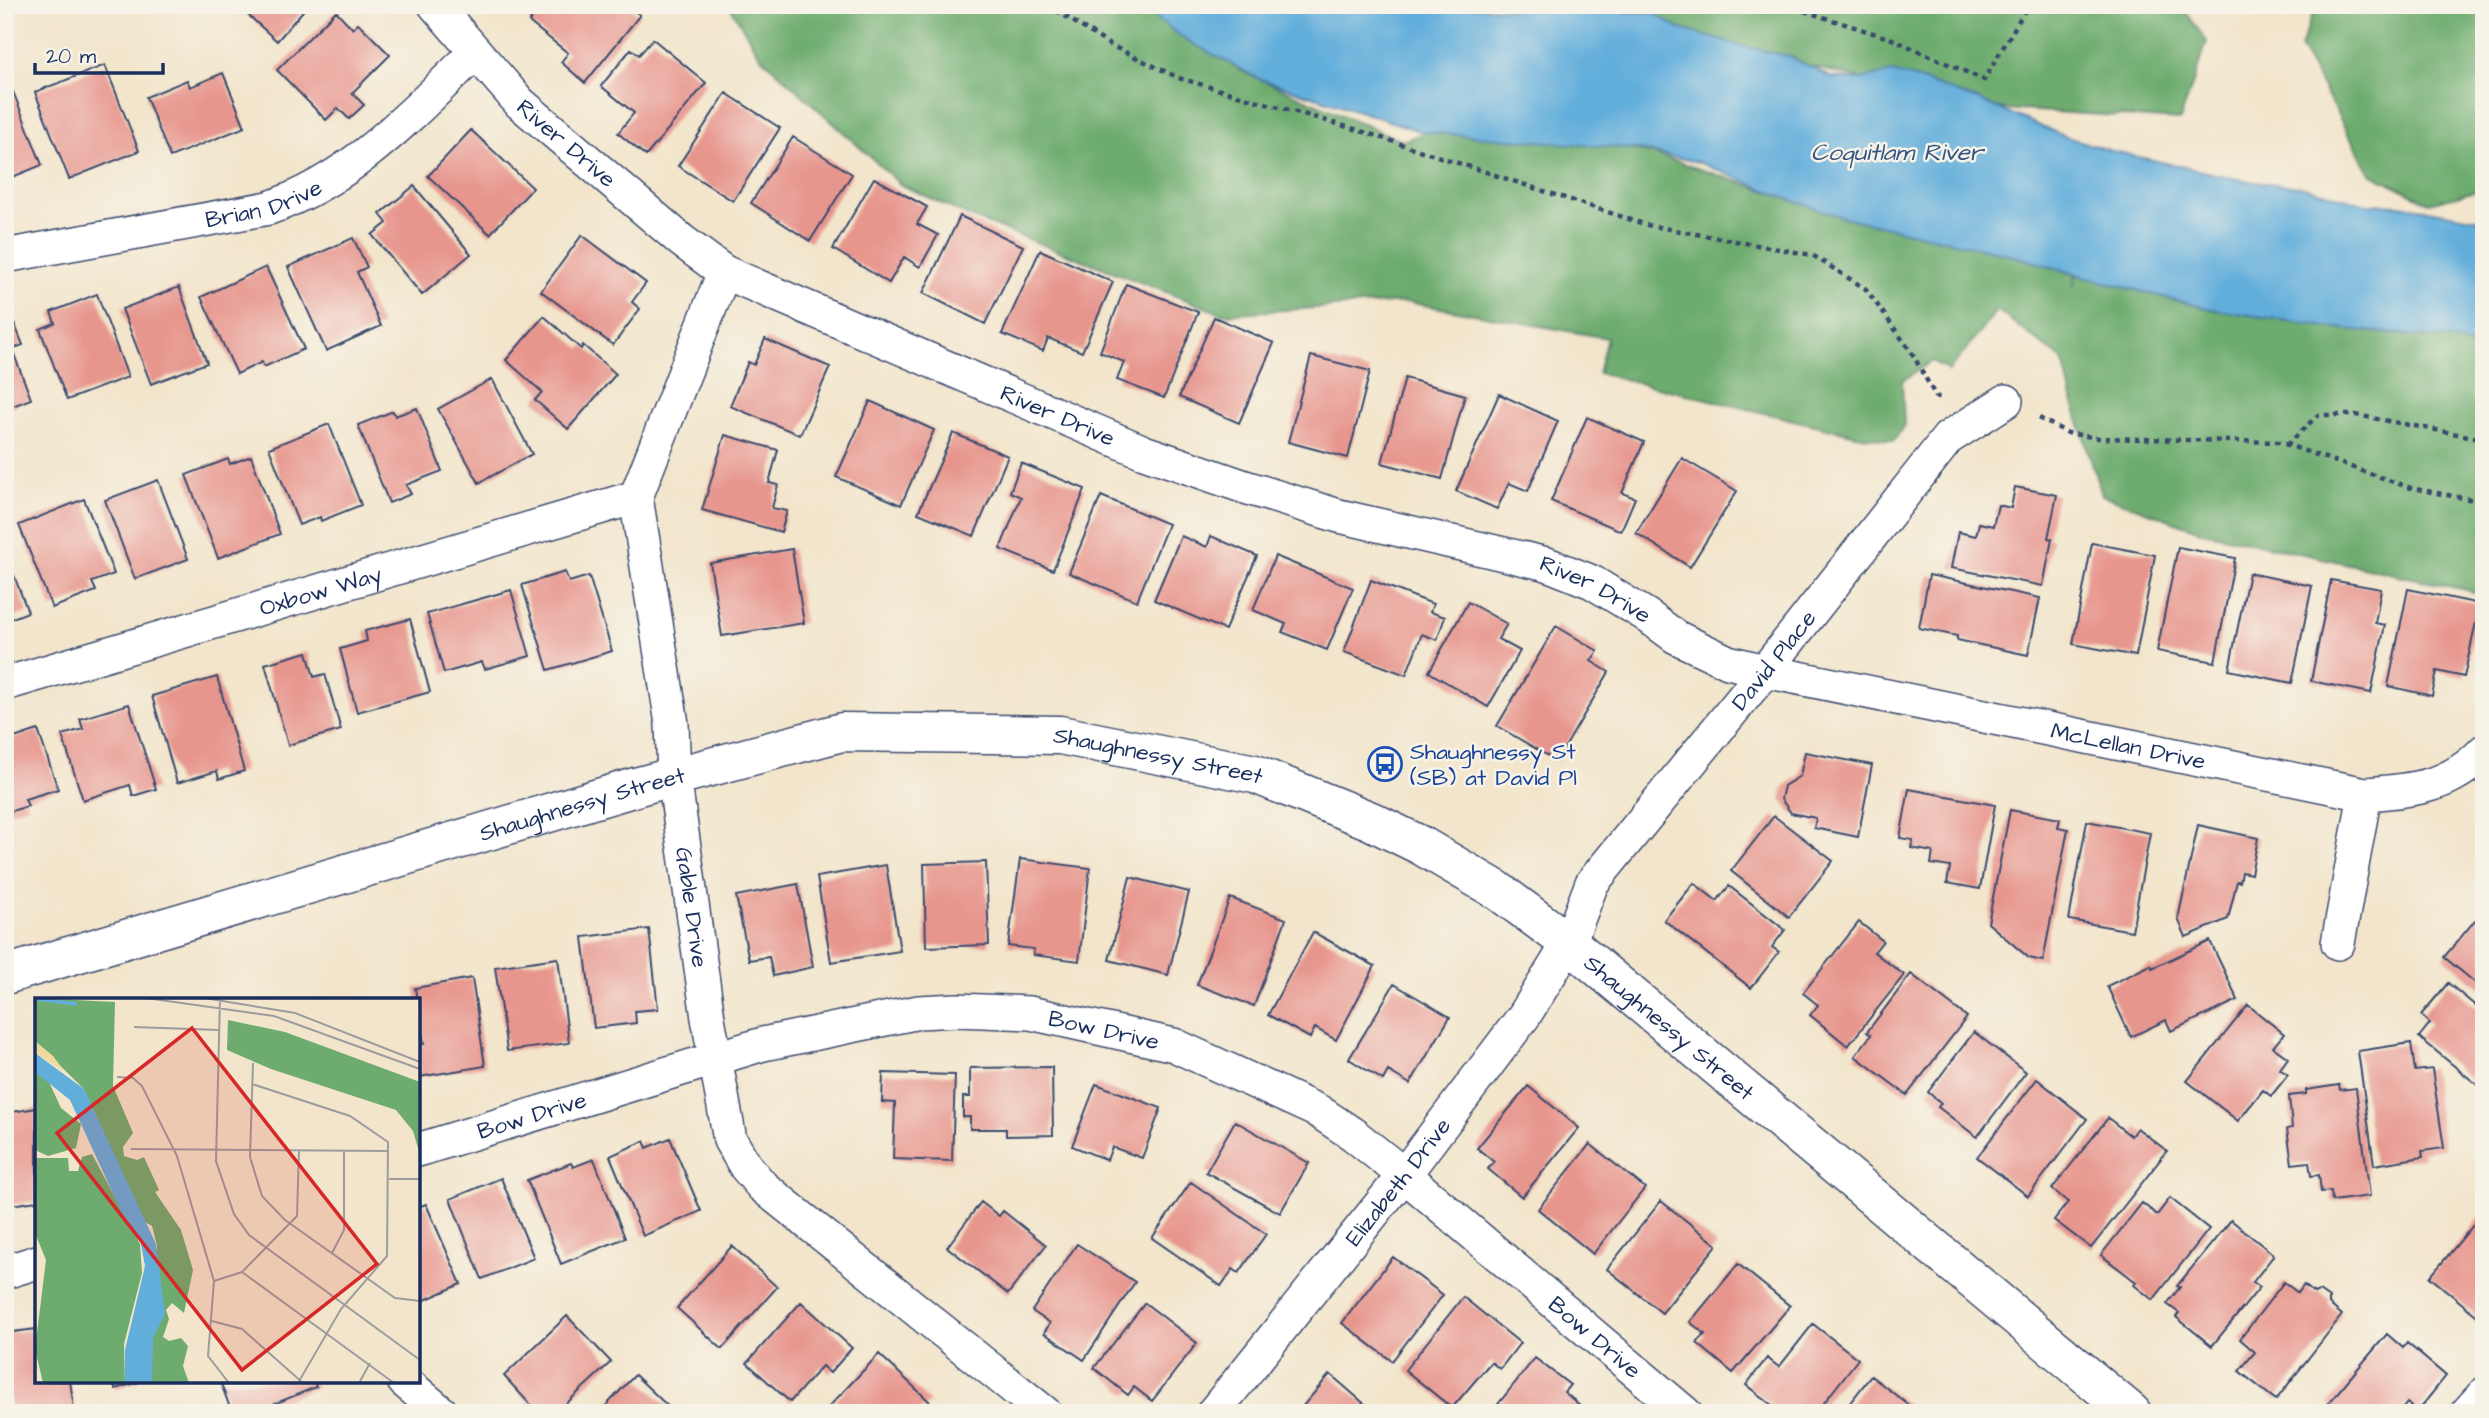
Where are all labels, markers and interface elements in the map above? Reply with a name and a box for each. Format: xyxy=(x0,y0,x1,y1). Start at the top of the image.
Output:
scale bar xyxy=(35,32,163,76)
text: 20 m xyxy=(46,42,97,71)
street label: River Drive xyxy=(509,92,623,195)
water label: Coquitlam River xyxy=(1811,136,1986,170)
street label: Brian Drive xyxy=(203,171,328,236)
street label: River Drive xyxy=(995,377,1120,455)
street label: River Drive xyxy=(1535,548,1657,631)
street label: Oxbow Way xyxy=(256,558,386,625)
street label: David Place xyxy=(1724,604,1824,717)
street label: McLellan Drive xyxy=(2048,715,2208,778)
street label: Shaughnessy Street xyxy=(1051,719,1269,793)
place label: Shaughnessy St (SB) at David Pl xyxy=(1410,736,1577,794)
bus stop icon: Shaughnessy St (SB) at David Pl xyxy=(1366,745,1404,783)
street label: Shaughnessy Street xyxy=(476,759,689,850)
street label: Gable Drive xyxy=(667,845,716,970)
street label: Shaughnessy Street xyxy=(1577,947,1761,1109)
inset map xyxy=(35,998,420,1383)
street label: Bow Drive xyxy=(1045,1003,1162,1058)
street label: Bow Drive xyxy=(474,1084,591,1148)
street label: Elizabeth Drive xyxy=(1338,1112,1459,1253)
street label: Bow Drive xyxy=(1541,1289,1648,1386)

